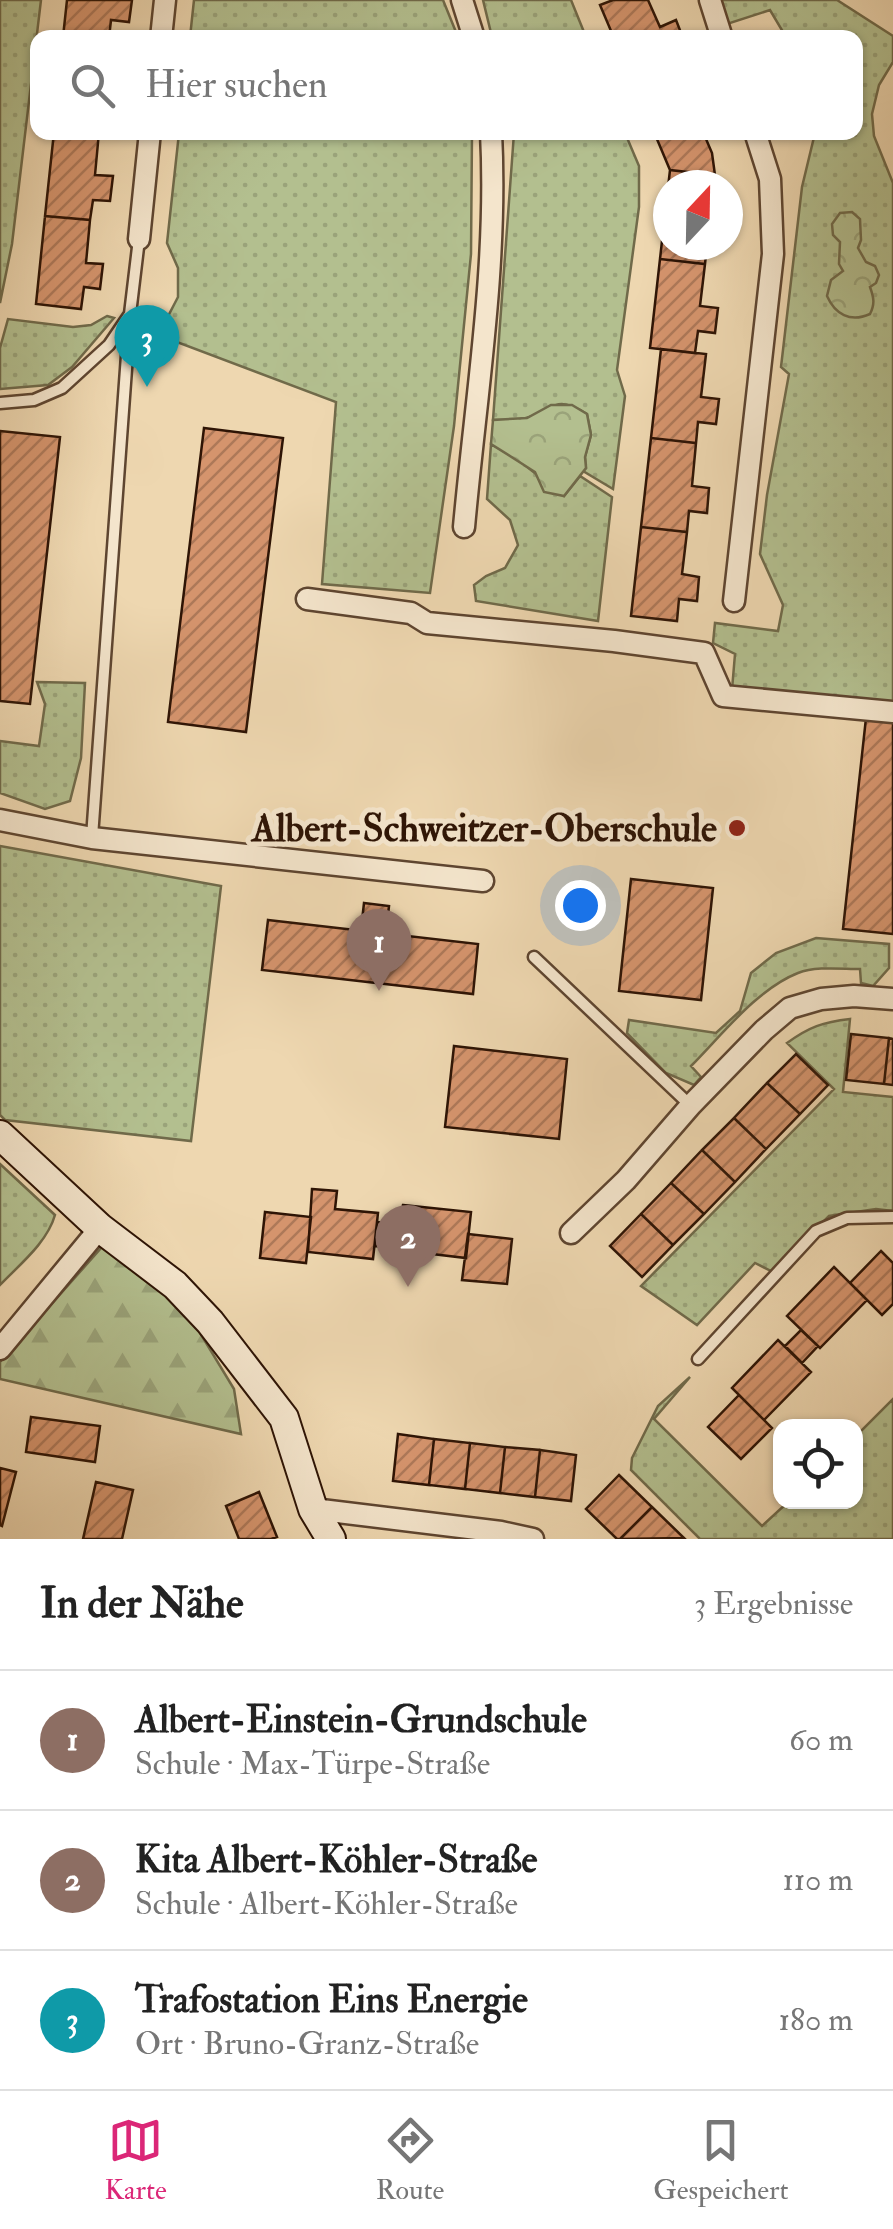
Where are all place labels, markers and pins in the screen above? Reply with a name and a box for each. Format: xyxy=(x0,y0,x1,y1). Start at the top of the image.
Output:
pin: 3 xyxy=(114,304,180,387)
place label: Albert-Schweitzer-Oberschule xyxy=(250,805,717,853)
marker: Albert-Schweitzer-Oberschule xyxy=(726,817,748,839)
pin: 1 xyxy=(346,908,412,991)
pin: 2 xyxy=(376,1204,440,1287)

